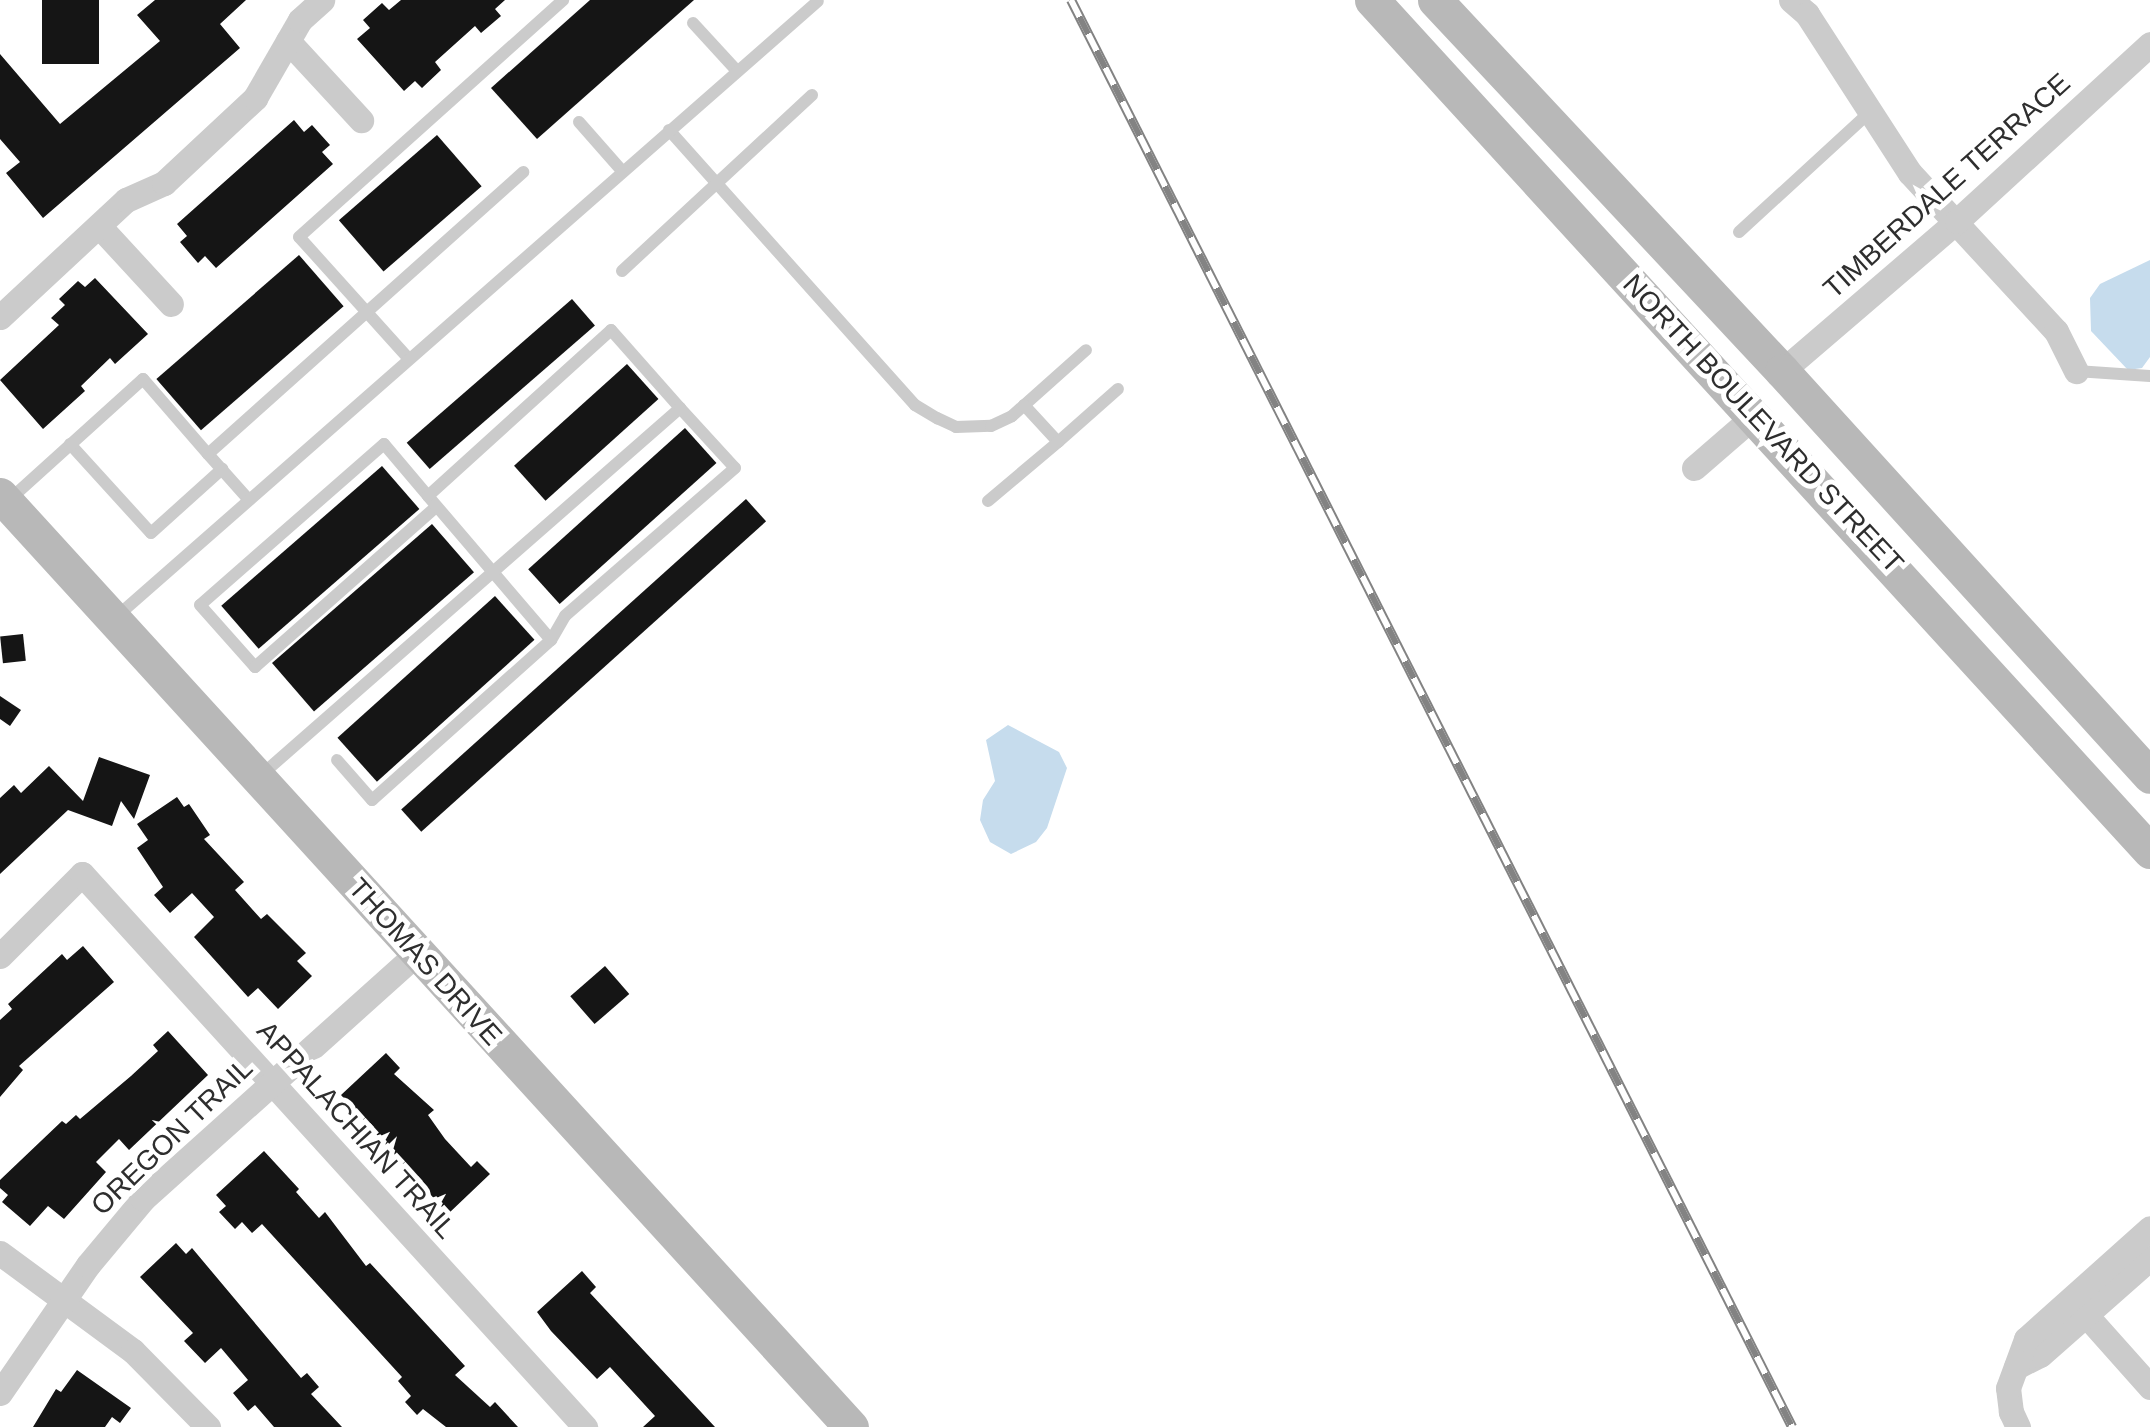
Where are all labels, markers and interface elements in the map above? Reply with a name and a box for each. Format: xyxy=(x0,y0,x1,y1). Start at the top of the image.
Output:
street label: TIMBERDALE TERRACE xyxy=(1817,66,2077,306)
street label: NORTH BOULEVARD STREET xyxy=(1616,268,1910,580)
street label: THOMAS DRIVE xyxy=(341,872,509,1052)
street label: APPALACHIAN TRAIL xyxy=(249,1014,463,1246)
street label: OREGON TRAIL xyxy=(84,1051,260,1223)

